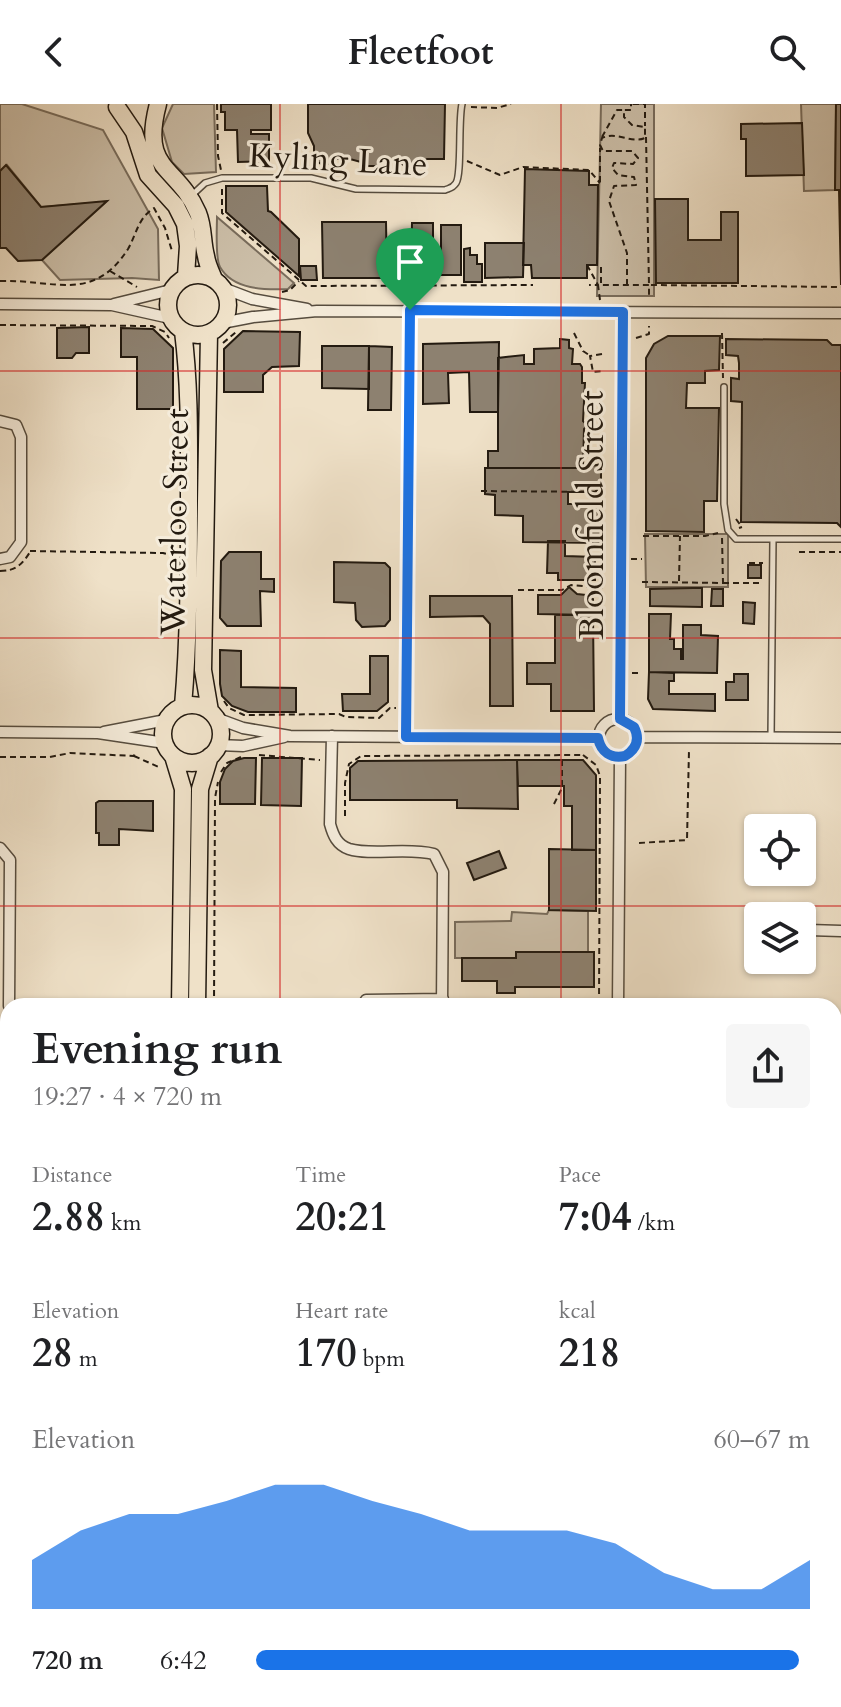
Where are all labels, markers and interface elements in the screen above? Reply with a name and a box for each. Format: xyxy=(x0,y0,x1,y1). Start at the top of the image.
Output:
text: Fleetfoot xyxy=(347,28,494,77)
icon: back xyxy=(32,30,76,74)
icon: search xyxy=(765,30,809,74)
street label: Kyling Lane xyxy=(247,132,429,188)
pin xyxy=(376,228,444,310)
icon: arrive xyxy=(388,240,432,284)
street label: Bloomfield Street xyxy=(569,390,615,640)
street label: Waterloo Street xyxy=(150,408,200,637)
map controls xyxy=(744,814,816,974)
button: locate xyxy=(744,814,816,886)
button: layers xyxy=(744,902,816,974)
text: Evening run xyxy=(32,1019,282,1079)
button: share xyxy=(726,1024,810,1108)
text: 19:27 · 4 × 720 m xyxy=(32,1079,222,1114)
text: Distance xyxy=(32,1160,112,1190)
text: Time xyxy=(295,1160,346,1190)
text: Pace xyxy=(559,1160,601,1190)
text: 2.88 xyxy=(32,1190,105,1245)
text: 20:21 xyxy=(295,1190,389,1245)
text: 7:04 xyxy=(559,1190,632,1245)
text: km xyxy=(105,1208,141,1238)
text: /km xyxy=(632,1208,675,1238)
text: Elevation xyxy=(32,1296,119,1326)
text: Heart rate xyxy=(295,1296,389,1326)
text: kcal xyxy=(559,1296,596,1326)
text: 28 xyxy=(32,1326,73,1381)
text: 170 xyxy=(295,1326,357,1381)
text: 218 xyxy=(559,1326,620,1381)
text: m xyxy=(73,1344,98,1374)
text: bpm xyxy=(357,1344,405,1374)
text: Elevation xyxy=(32,1422,135,1457)
text: 60–67 m xyxy=(713,1422,810,1457)
text: 720 m xyxy=(32,1643,103,1678)
text: 6:42 xyxy=(160,1643,207,1678)

